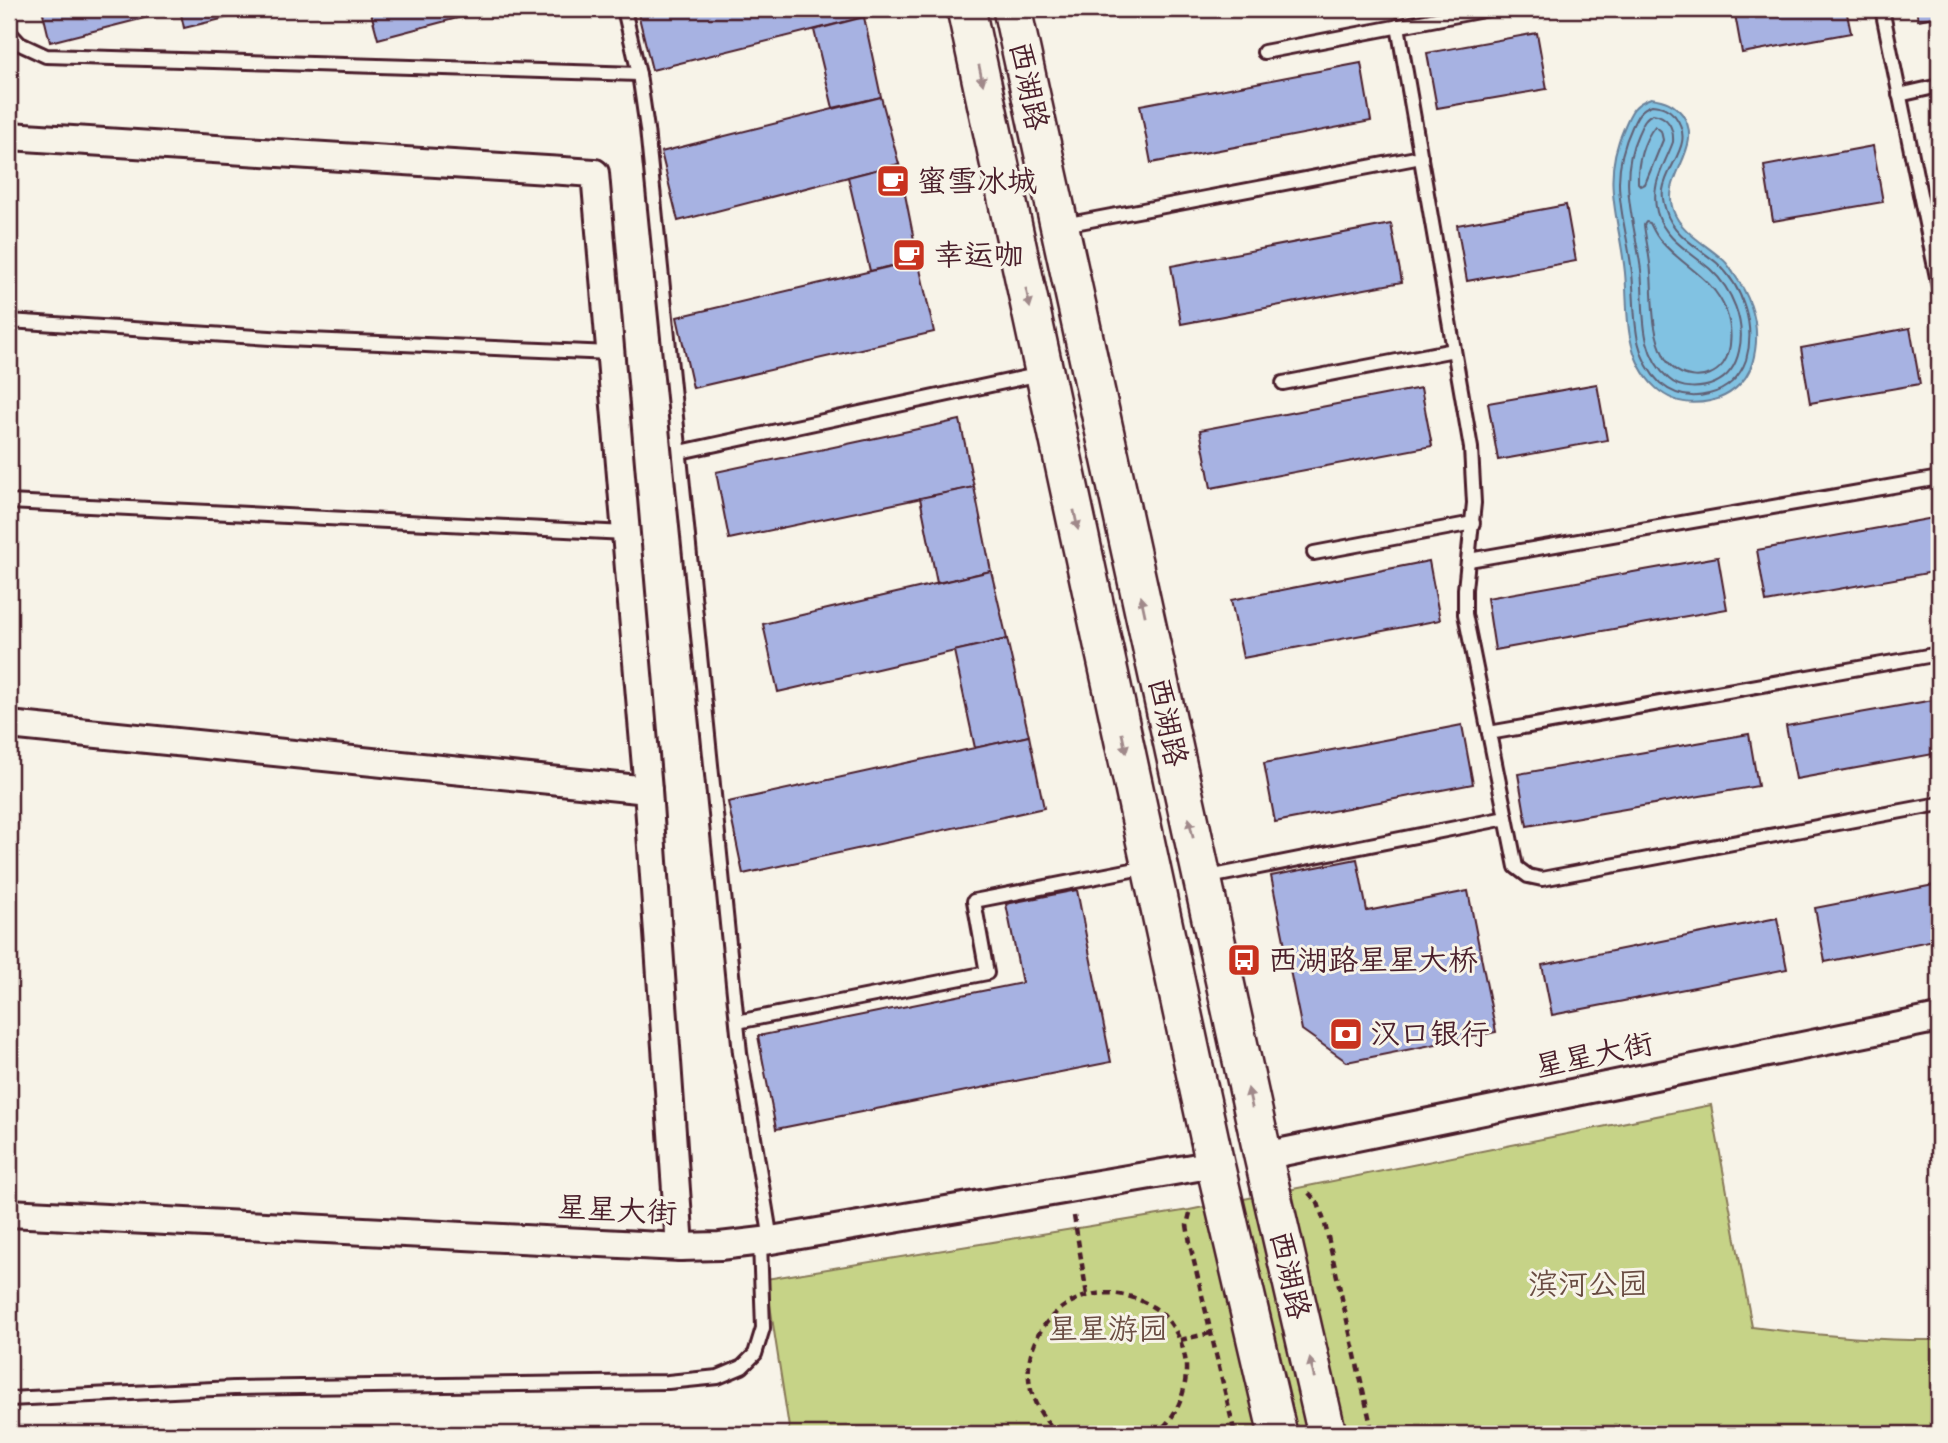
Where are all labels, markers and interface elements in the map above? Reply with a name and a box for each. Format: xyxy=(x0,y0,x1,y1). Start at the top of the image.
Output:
street label: 西湖路 xyxy=(1001,38,1057,134)
one-way arrow xyxy=(975,64,986,86)
cafe icon: 蜜雪冰城 xyxy=(874,162,912,200)
place label: 蜜雪冰城 xyxy=(917,162,1037,200)
cafe icon: 幸运咖 xyxy=(890,236,928,274)
place label: 幸运咖 xyxy=(934,236,1024,274)
one-way arrow xyxy=(1023,287,1034,309)
one-way arrow xyxy=(1071,509,1082,531)
one-way arrow xyxy=(1137,595,1148,617)
street label: 西湖路 xyxy=(1140,674,1196,770)
one-way arrow xyxy=(1119,732,1130,754)
one-way arrow xyxy=(1186,817,1197,839)
bus stop icon: 西湖路星星大桥 xyxy=(1225,941,1263,979)
place label: 西湖路星星大桥 xyxy=(1268,941,1478,979)
bank icon: 汉口银行 xyxy=(1327,1015,1365,1053)
place label: 汉口银行 xyxy=(1370,1015,1490,1053)
street label: 星星大街 xyxy=(1531,1024,1657,1086)
one-way arrow xyxy=(1245,1087,1256,1109)
street label: 星星大街 xyxy=(556,1188,678,1232)
street label: 西湖路 xyxy=(1261,1227,1319,1323)
park label: 滨河公园 xyxy=(1528,1265,1648,1303)
park label: 星星游园 xyxy=(1048,1310,1168,1348)
one-way arrow xyxy=(1306,1357,1317,1379)

